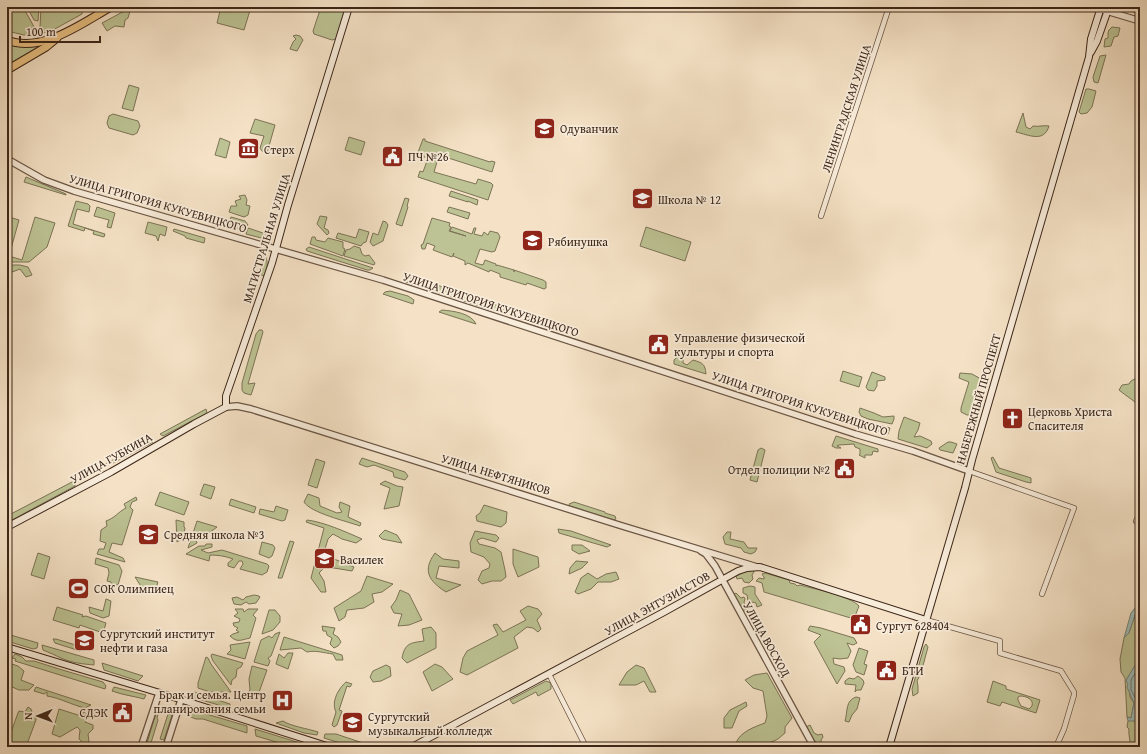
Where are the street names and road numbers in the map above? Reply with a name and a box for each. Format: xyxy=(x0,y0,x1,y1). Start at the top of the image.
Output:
street label: ЛЕНИНГРАДСКАЯ УЛИЦА xyxy=(817,41,875,174)
street label: УЛИЦА ГРИГОРИЯ КУКУЕВИЦКОГО xyxy=(67,169,249,237)
street label: МАГИСТРАЛЬНАЯ УЛИЦА xyxy=(238,170,294,305)
street label: УЛИЦА ГРИГОРИЯ КУКУЕВИЦКОГО xyxy=(401,267,581,341)
street label: НАБЕРЕЖНЫЙ ПРОСПЕКТ xyxy=(951,331,1005,466)
street label: УЛИЦА ГРИГОРИЯ КУКУЕВИЦКОГО xyxy=(710,366,890,440)
street label: УЛИЦА ГУБКИНА xyxy=(67,428,156,488)
street label: УЛИЦА НЕФТЯНИКОВ xyxy=(439,449,553,499)
street label: УЛИЦА ЭНТУЗИАСТОВ xyxy=(601,567,713,639)
street label: УЛИЦА ВОСХОД xyxy=(739,598,795,680)

